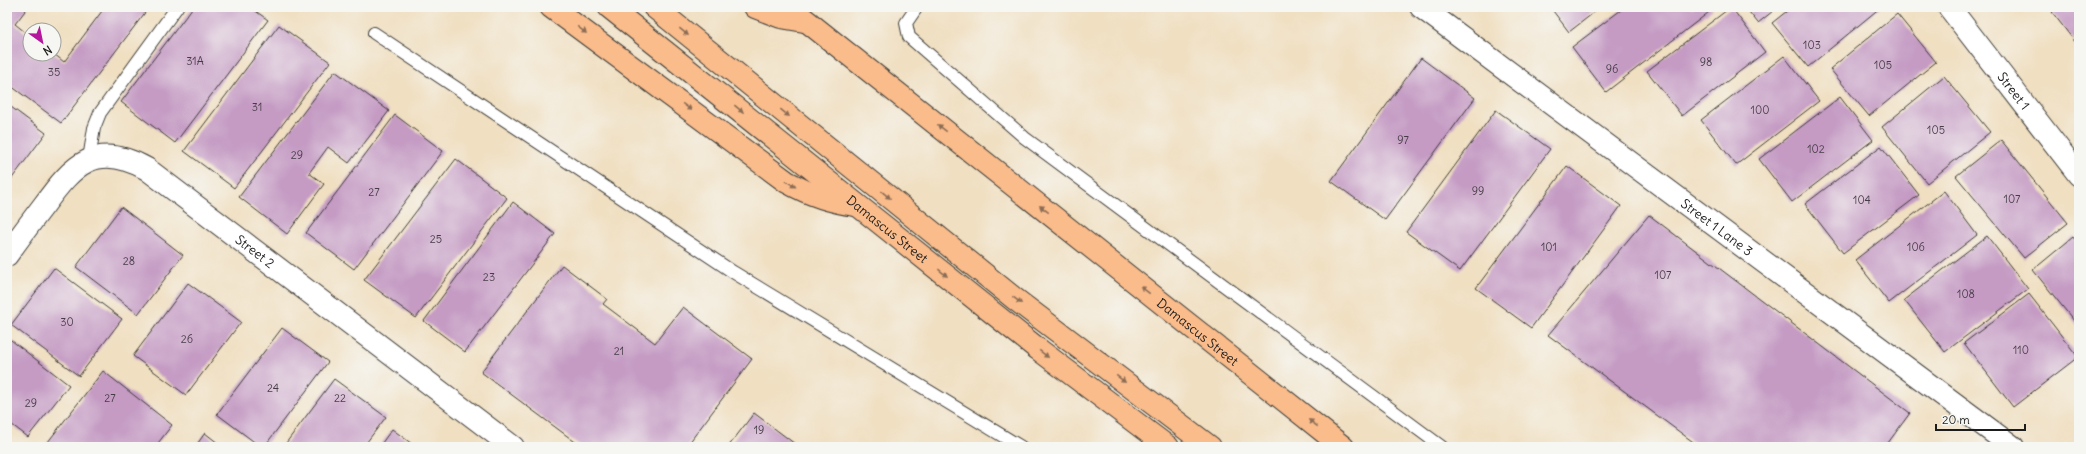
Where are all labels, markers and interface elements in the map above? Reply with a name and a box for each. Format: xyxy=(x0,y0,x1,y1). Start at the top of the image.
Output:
north arrow xyxy=(22,22,62,62)
one-way arrow xyxy=(577,26,587,34)
one-way arrow xyxy=(678,27,689,36)
house number: 103 xyxy=(1803,38,1821,52)
text: N xyxy=(40,42,54,58)
house number: 31A xyxy=(186,54,204,68)
house number: 98 xyxy=(1700,55,1712,69)
house number: 105 xyxy=(1874,58,1892,72)
house number: 96 xyxy=(1606,62,1618,76)
house number: 35 xyxy=(48,65,60,79)
street label: Street 1 xyxy=(1994,69,2033,113)
house number: 31 xyxy=(252,100,262,114)
one-way arrow xyxy=(681,103,692,112)
house number: 100 xyxy=(1751,103,1769,117)
one-way arrow xyxy=(733,105,744,113)
one-way arrow xyxy=(780,109,790,118)
one-way arrow xyxy=(936,123,947,132)
house number: 105 xyxy=(1927,123,1945,137)
house number: 97 xyxy=(1397,133,1409,147)
house number: 102 xyxy=(1807,142,1825,156)
house number: 29 xyxy=(291,148,303,162)
one-way arrow xyxy=(786,180,797,188)
house number: 99 xyxy=(1472,184,1484,198)
house number: 27 xyxy=(368,185,380,199)
one-way arrow xyxy=(881,191,892,199)
street label: Damascus Street xyxy=(843,192,932,267)
house number: 107 xyxy=(2004,192,2021,206)
house number: 104 xyxy=(1853,193,1871,207)
street label: Street 1 Lane 3 xyxy=(1677,195,1756,260)
one-way arrow xyxy=(1038,204,1049,213)
street label: Street 2 xyxy=(232,231,278,272)
house number: 25 xyxy=(430,232,442,246)
house number: 101 xyxy=(1541,240,1557,254)
house number: 106 xyxy=(1907,240,1925,254)
house number: 28 xyxy=(123,254,135,268)
house number: 107 xyxy=(1655,268,1672,282)
one-way arrow xyxy=(937,269,948,278)
house number: 23 xyxy=(483,270,495,284)
one-way arrow xyxy=(1140,285,1151,294)
house number: 108 xyxy=(1957,287,1975,301)
street label: Damascus Street xyxy=(1153,294,1242,370)
one-way arrow xyxy=(1012,296,1023,304)
house number: 30 xyxy=(60,315,74,329)
house number: 26 xyxy=(181,332,193,346)
house number: 110 xyxy=(2013,343,2029,357)
house number: 21 xyxy=(614,344,624,358)
one-way arrow xyxy=(1039,350,1050,358)
one-way arrow xyxy=(1115,375,1126,383)
house number: 24 xyxy=(267,381,279,395)
house number: 27 xyxy=(104,391,116,405)
house number: 22 xyxy=(334,391,346,405)
house number: 29 xyxy=(25,396,37,410)
scale bar xyxy=(1936,406,2025,432)
text: 20 m xyxy=(1942,412,1970,427)
one-way arrow xyxy=(1307,418,1318,427)
house number: 19 xyxy=(754,423,764,437)

